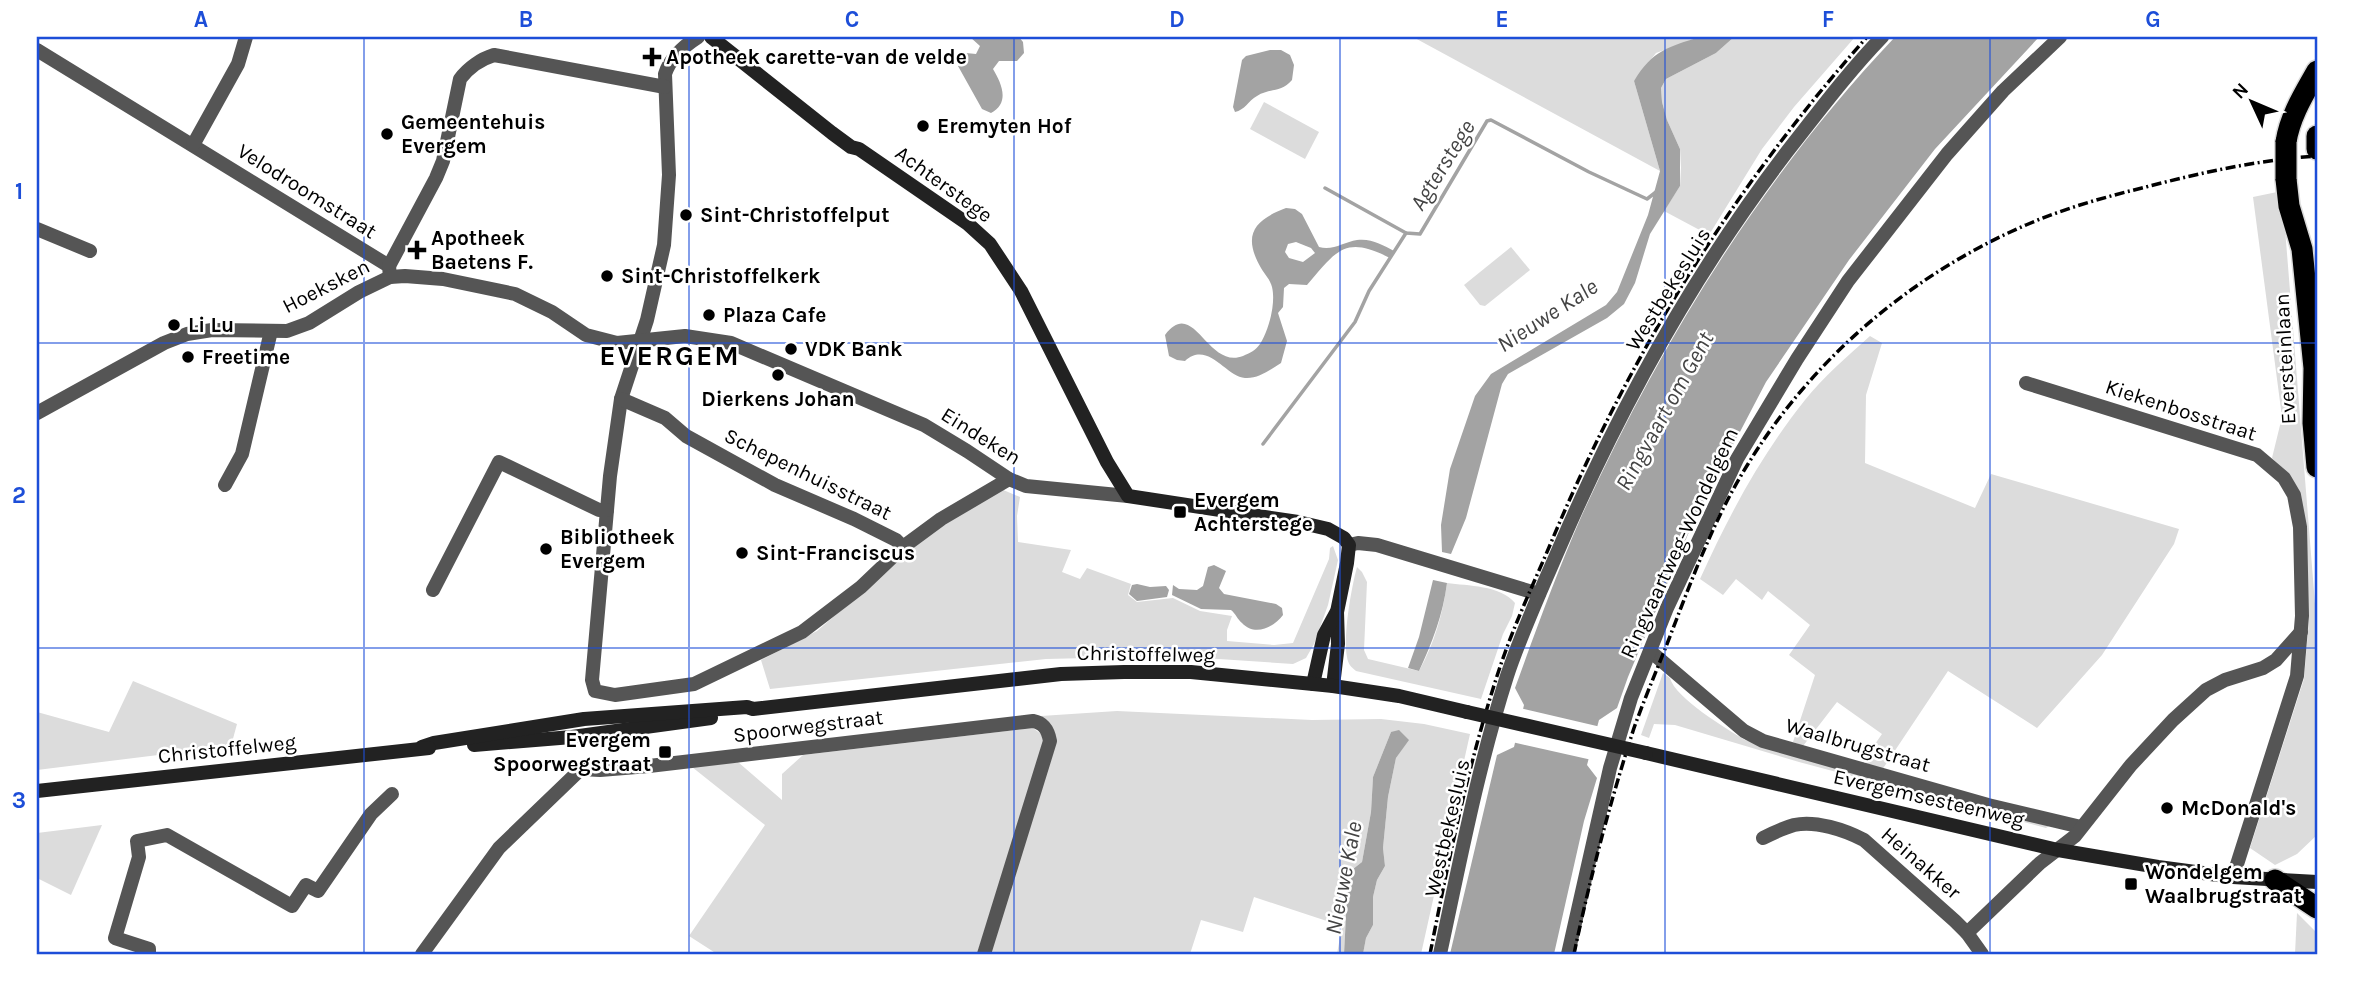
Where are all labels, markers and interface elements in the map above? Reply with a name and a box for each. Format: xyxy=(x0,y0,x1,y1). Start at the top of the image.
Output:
text: A xyxy=(194,6,208,33)
text: B xyxy=(519,6,533,33)
text: C xyxy=(845,6,859,33)
text: D xyxy=(1169,6,1185,33)
text: E xyxy=(1495,6,1509,33)
text: F xyxy=(1822,6,1834,33)
text: G xyxy=(2145,6,2161,33)
place label: Apotheek carette-van de velde xyxy=(666,45,967,69)
marker: Apotheek carette-van de velde xyxy=(644,49,660,65)
north arrow xyxy=(2218,66,2288,136)
text: N xyxy=(2228,78,2253,103)
place label: Gemeentehuis Evergem xyxy=(401,110,545,158)
place label: Eremyten Hof xyxy=(937,114,1072,138)
water label: Agterstege xyxy=(1404,115,1481,215)
marker: Eremyten Hof xyxy=(915,118,931,134)
marker: Gemeentehuis Evergem xyxy=(379,126,395,142)
street label: Velodroomstraat xyxy=(233,139,381,243)
street label: Achterstege xyxy=(891,141,997,227)
text: 1 xyxy=(15,178,23,205)
place label: Sint-Christoffelput xyxy=(700,203,889,227)
marker: Sint-Christoffelput xyxy=(678,207,694,223)
street label: Westbekesluis xyxy=(1621,223,1715,355)
place label: Apotheek Baetens F. xyxy=(431,226,533,274)
marker: Apotheek Baetens F. xyxy=(409,242,425,258)
street label: Hoeksken xyxy=(278,254,374,318)
place label: Sint-Christoffelkerk xyxy=(621,264,821,288)
marker: Sint-Christoffelkerk xyxy=(599,268,615,284)
water label: Nieuwe Kale xyxy=(1492,273,1603,358)
street label: Eversteinlaan xyxy=(2270,293,2300,425)
place label: Plaza Cafe xyxy=(723,303,826,327)
marker: Plaza Cafe xyxy=(701,307,717,323)
place label: Li Lu xyxy=(188,313,234,337)
marker: Li Lu xyxy=(166,317,182,333)
water label: Ringvaart om Gent xyxy=(1610,326,1720,495)
place label: VDK Bank xyxy=(805,337,903,361)
district label: EVERGEM xyxy=(599,339,741,372)
marker: VDK Bank xyxy=(783,341,799,357)
place label: Freetime xyxy=(202,345,290,369)
marker: Freetime xyxy=(180,349,196,365)
marker: Dierkens Johan xyxy=(770,367,786,383)
street label: Kiekenbosstraat xyxy=(2102,374,2260,446)
place label: Dierkens Johan xyxy=(701,387,855,411)
street label: Eindeken xyxy=(937,402,1025,470)
street label: Schepenhuisstraat xyxy=(721,423,896,525)
street label: Ringvaartweg-Wondelgem xyxy=(1615,424,1743,662)
text: 2 xyxy=(12,482,26,509)
place label: Evergem Achterstege xyxy=(1194,488,1313,536)
marker: Evergem Achterstege xyxy=(1172,504,1188,520)
place label: Bibliotheek Evergem xyxy=(560,525,675,573)
marker: Bibliotheek Evergem xyxy=(538,541,554,557)
place label: Sint-Franciscus xyxy=(756,541,915,565)
marker: Sint-Franciscus xyxy=(734,545,750,561)
street label: Christoffelweg xyxy=(1076,641,1216,667)
street label: Spoorwegstraat xyxy=(732,705,884,747)
street label: Waalbrugstraat xyxy=(1783,713,1933,777)
place label: Evergem Spoorwegstraat xyxy=(493,728,651,776)
street label: Christoffelweg xyxy=(157,730,297,768)
marker: Evergem Spoorwegstraat xyxy=(657,744,673,760)
street label: Westbekesluis xyxy=(1419,757,1475,899)
street label: Evergemsesteenweg xyxy=(1831,764,2027,832)
text: 3 xyxy=(12,787,26,814)
place label: McDonald's xyxy=(2181,796,2296,820)
marker: McDonald's xyxy=(2159,800,2175,816)
water label: Nieuwe Kale xyxy=(1319,819,1368,937)
street label: Heinakker xyxy=(1876,822,1966,904)
place label: Wondelgem Waalbrugstraat xyxy=(2145,860,2302,908)
marker: Wondelgem Waalbrugstraat xyxy=(2123,876,2139,892)

